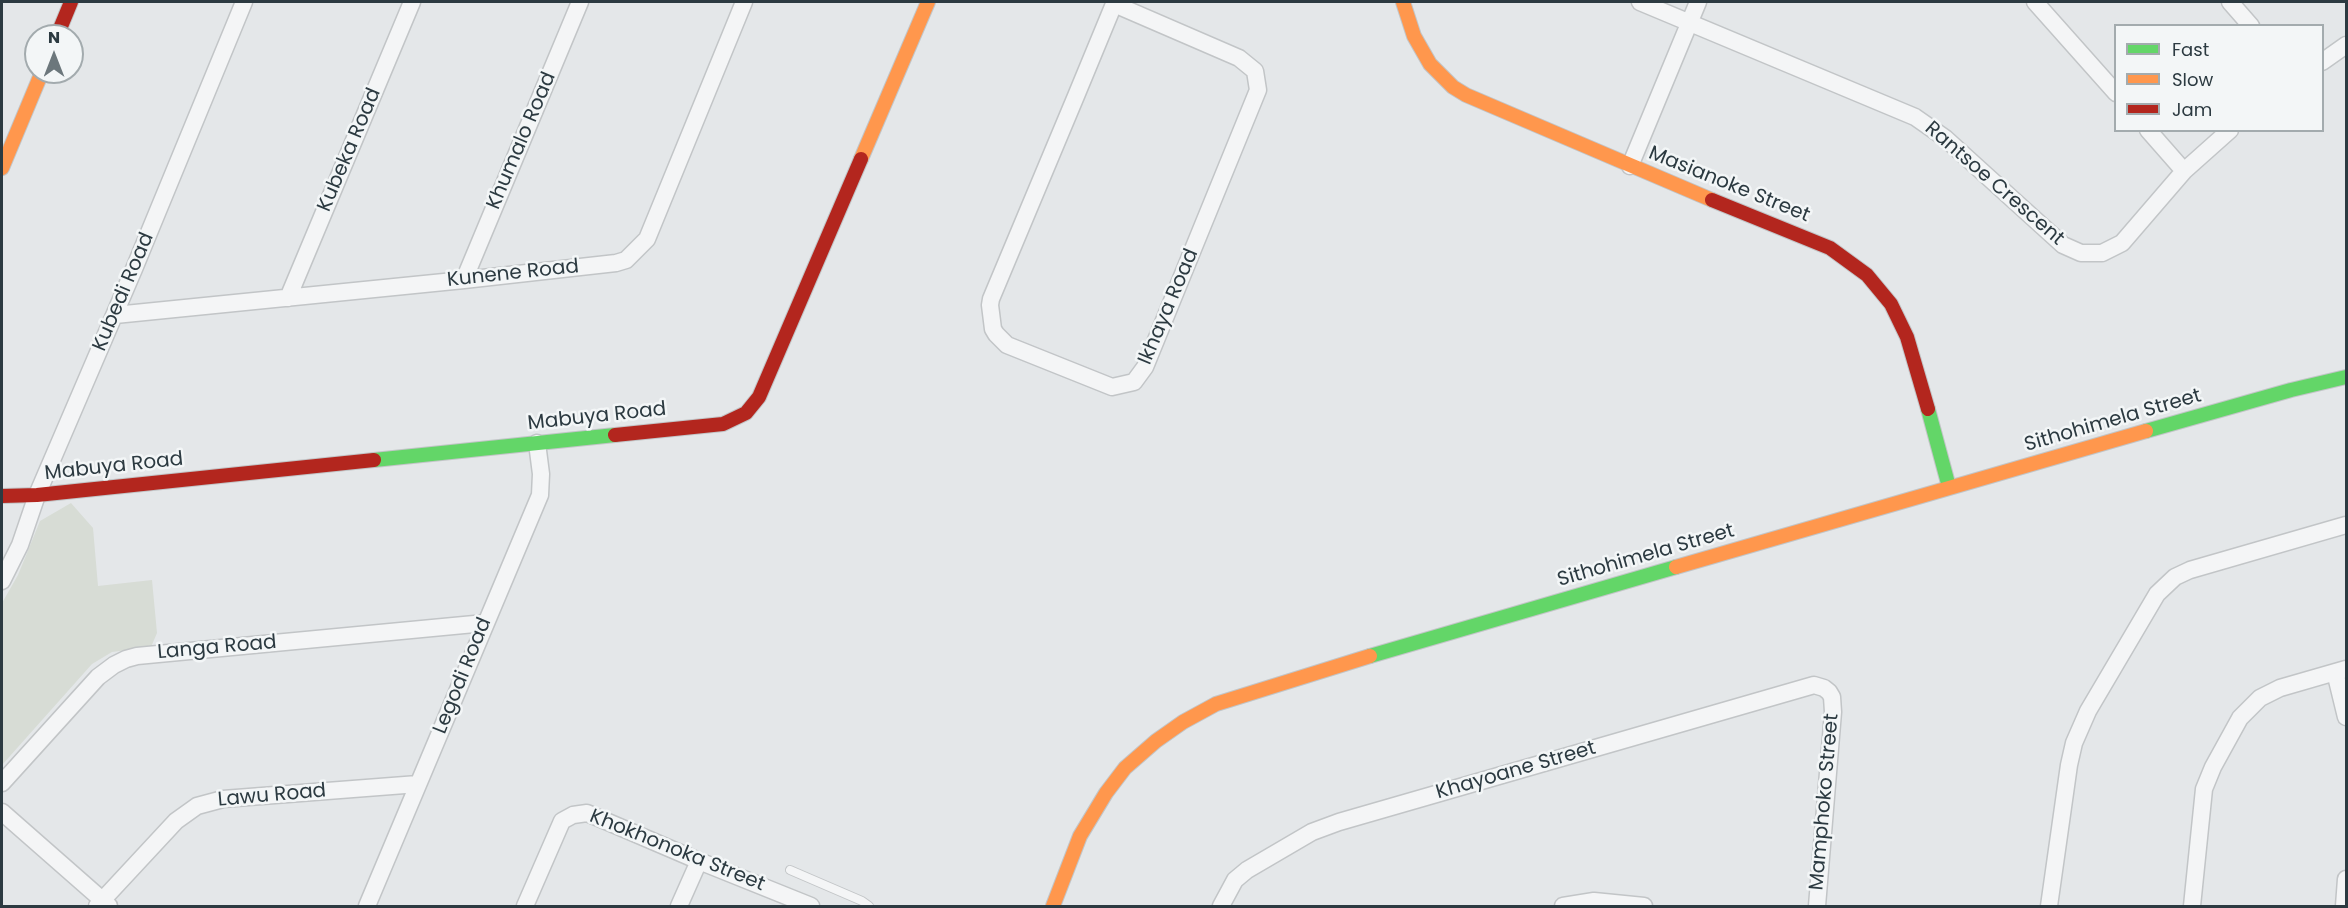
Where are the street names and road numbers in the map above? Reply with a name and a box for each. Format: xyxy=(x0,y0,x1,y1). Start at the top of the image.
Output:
street label: Khumalo Road xyxy=(482,69,562,213)
street label: Kubeka Road xyxy=(313,85,387,215)
street label: Rantsoe Crescent xyxy=(1919,117,2069,251)
street label: Masianoke Street xyxy=(1645,142,1813,228)
street label: Kubedi Road xyxy=(88,229,160,355)
street label: Ikhaya Road xyxy=(1134,245,1204,369)
street label: Kunene Road xyxy=(446,255,580,293)
street label: Sithohimela Street xyxy=(2022,384,2204,458)
street label: Mabuya Road xyxy=(527,398,667,436)
street label: Mabuya Road xyxy=(44,448,184,486)
street label: Sithohimela Street xyxy=(1555,519,1737,593)
street label: Legodi Road xyxy=(429,614,497,738)
street label: Langa Road xyxy=(157,631,277,665)
street label: Mamphoko Street xyxy=(1805,713,1845,891)
street label: Khayoane Street xyxy=(1433,737,1599,805)
street label: Lawu Road xyxy=(217,779,327,813)
street label: Khokhonoka Street xyxy=(586,805,768,897)

